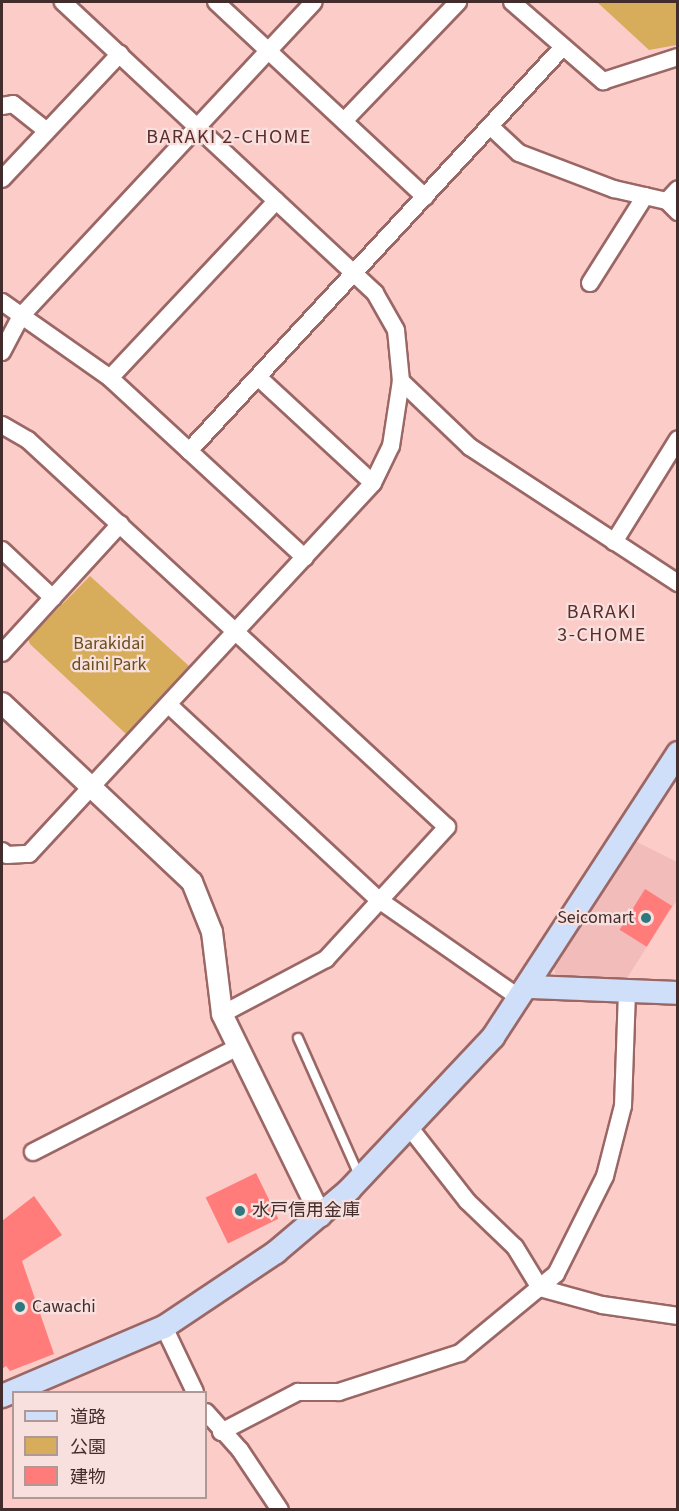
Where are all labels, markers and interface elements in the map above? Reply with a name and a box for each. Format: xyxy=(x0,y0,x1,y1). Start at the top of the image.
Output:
district label: BARAKI 2-CHOME xyxy=(146,125,312,149)
district label: BARAKI 3-CHOME xyxy=(557,600,647,647)
park label: Barakidai daini Park xyxy=(71,634,147,676)
place label: Seicomart xyxy=(557,907,634,929)
marker: Seicomart xyxy=(639,911,653,925)
place label: 水戸信用金庫 xyxy=(252,1200,360,1222)
marker: 水戸信用金庫 xyxy=(233,1204,247,1218)
place label: Cawachi xyxy=(32,1296,96,1318)
marker: Cawachi xyxy=(13,1300,27,1314)
legend xyxy=(12,1391,207,1499)
text: 道路 xyxy=(70,1405,106,1430)
text: 公園 xyxy=(70,1435,106,1460)
text: 建物 xyxy=(70,1465,106,1490)

